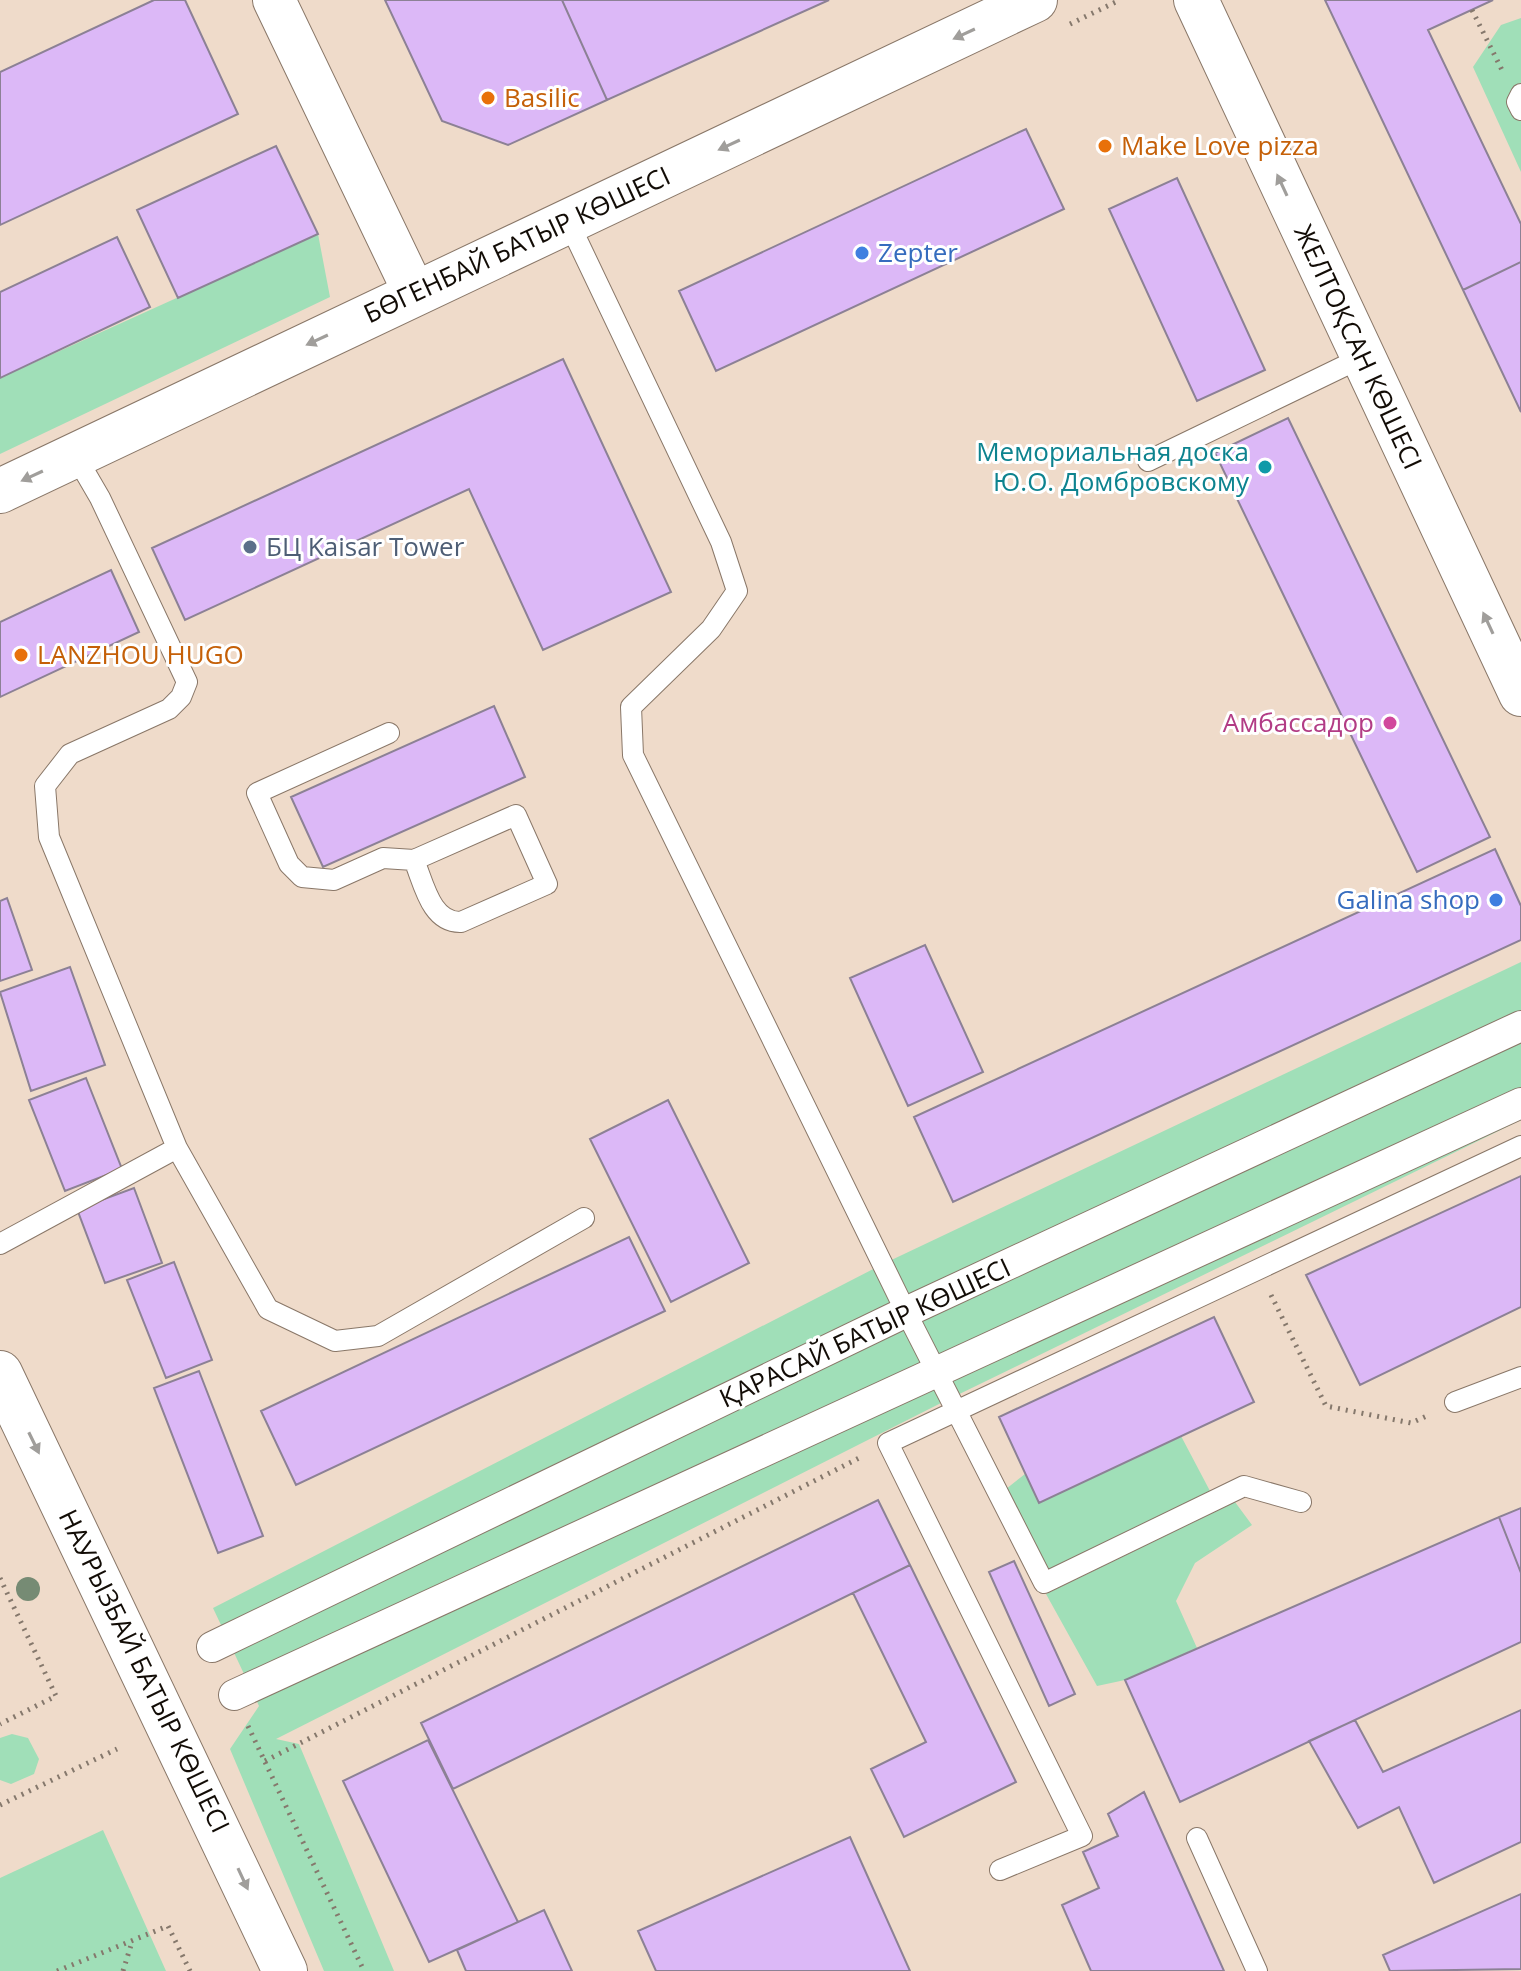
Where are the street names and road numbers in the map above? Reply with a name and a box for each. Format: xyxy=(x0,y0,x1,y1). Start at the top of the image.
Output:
street label: БӨГЕНБАЙ БАТЫР КӨШЕСІ xyxy=(357,157,676,331)
street label: ЖЕЛТОҚСАН КӨШЕСІ xyxy=(1286,218,1431,475)
street label: ҚАРАСАЙ БАТЫР КӨШЕСІ xyxy=(713,1249,1016,1415)
street label: НАУРЫЗБАЙ БАТЫР КӨШЕСІ xyxy=(51,1503,239,1838)

